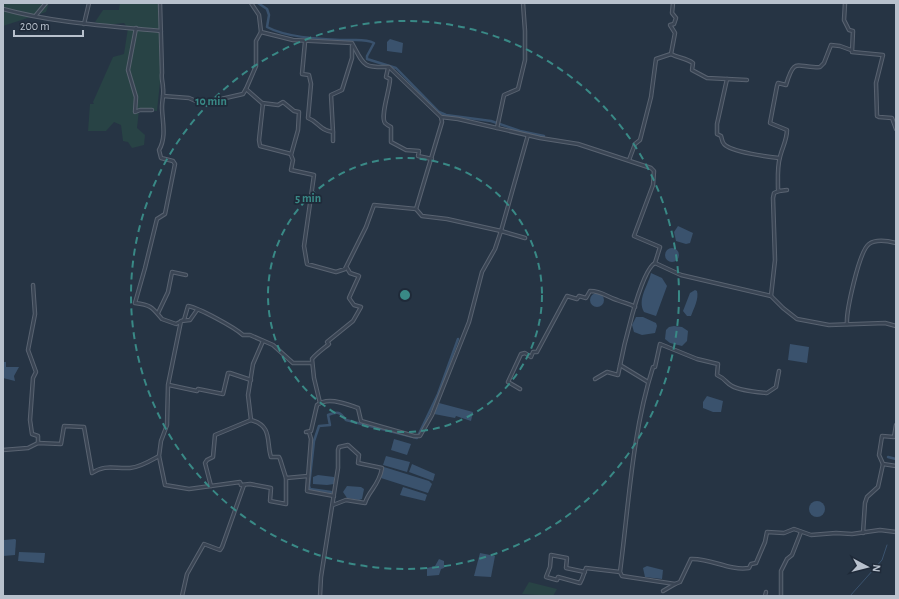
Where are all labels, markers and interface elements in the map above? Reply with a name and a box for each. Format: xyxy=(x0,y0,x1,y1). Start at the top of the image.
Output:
scale bar xyxy=(14,12,83,38)
text: 200 m xyxy=(20,20,50,32)
text: 10 min xyxy=(195,95,227,107)
text: 5 min xyxy=(295,192,321,204)
centre of rings xyxy=(398,288,412,302)
north arrow xyxy=(847,547,887,587)
text: N xyxy=(871,564,882,573)

